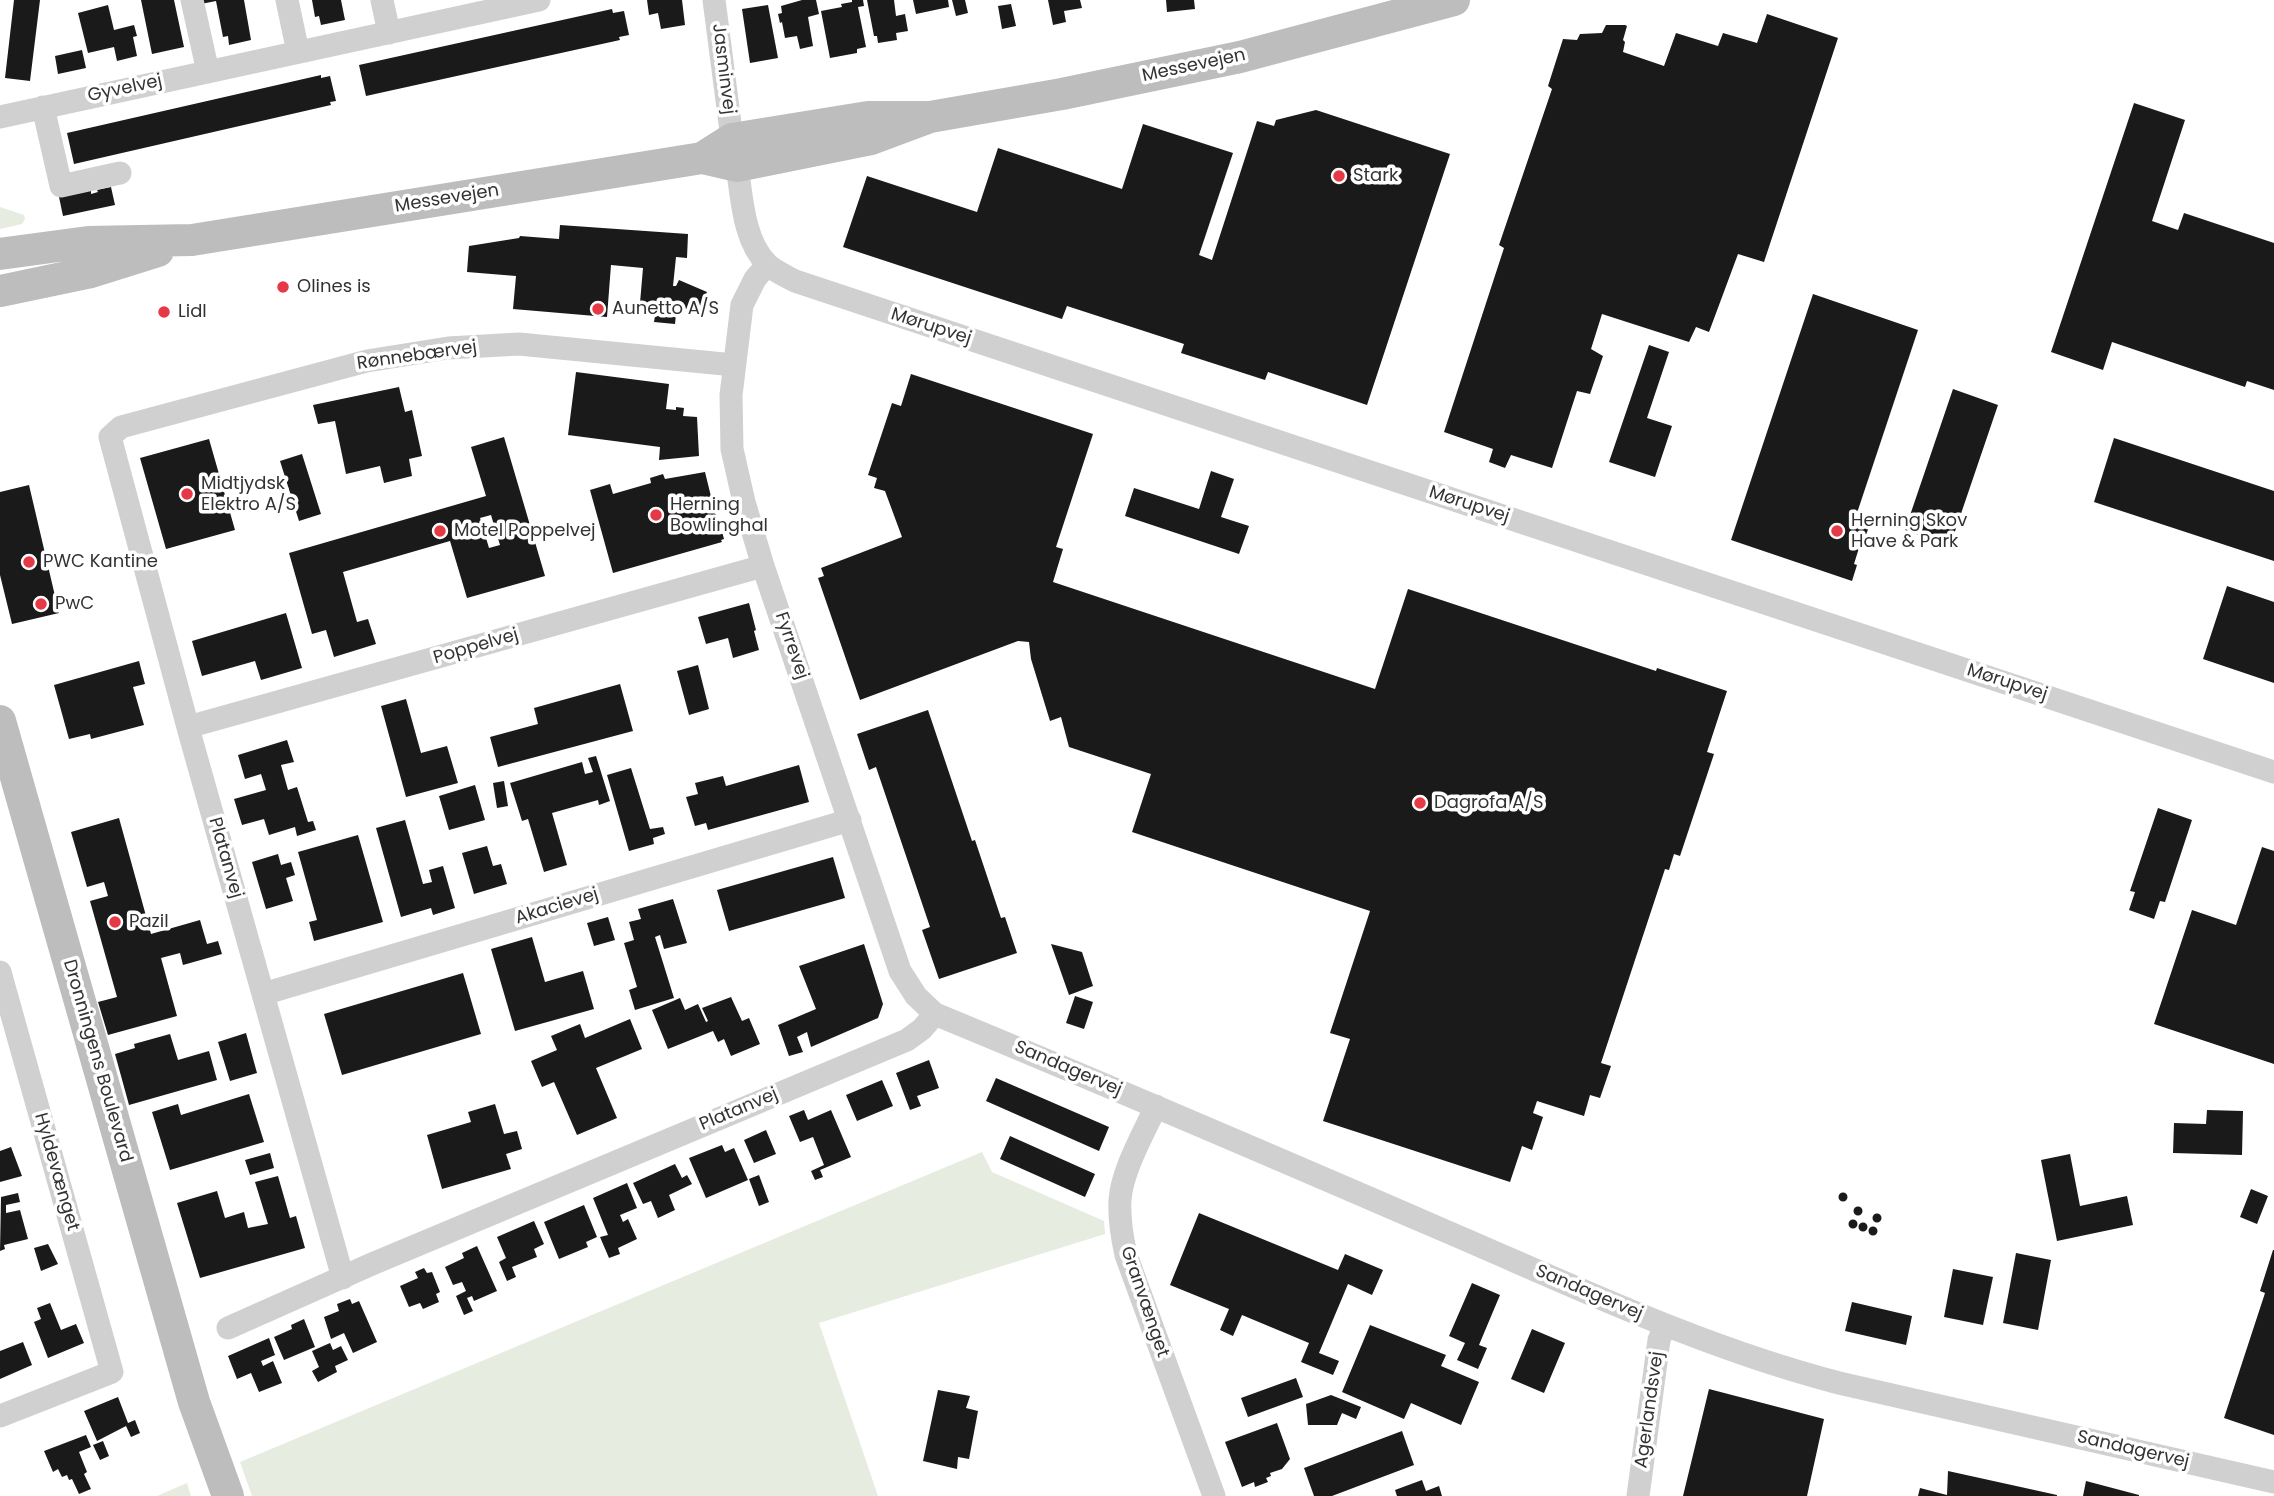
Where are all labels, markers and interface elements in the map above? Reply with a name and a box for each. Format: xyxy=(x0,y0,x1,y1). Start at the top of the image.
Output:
street label: Jasminvej xyxy=(707,22,739,116)
street label: Messevejen xyxy=(1140,45,1248,87)
street label: Gyvelvej xyxy=(86,71,164,107)
place label: Stark xyxy=(1353,165,1398,187)
marker: Stark xyxy=(1331,168,1347,184)
street label: Messevejen xyxy=(393,180,501,218)
place label: Olines is xyxy=(297,276,371,298)
marker: Olines is xyxy=(275,279,291,295)
place label: Aunetto A/S xyxy=(612,298,719,320)
place label: Lidl xyxy=(178,301,207,323)
marker: Aunetto A/S xyxy=(590,301,606,317)
marker: Lidl xyxy=(156,304,172,320)
street label: Mørupvej xyxy=(888,304,974,350)
street label: Rønnebærvej xyxy=(356,337,478,375)
place label: Midtjydsk Elektro A/S xyxy=(201,473,296,516)
street label: Mørupvej xyxy=(1426,482,1512,528)
marker: Midtjydsk Elektro A/S xyxy=(179,486,195,502)
place label: Herning Bowlinghal xyxy=(670,494,768,536)
marker: Herning Bowlinghal xyxy=(648,507,664,523)
place label: Herning Skov Have & Park xyxy=(1851,510,1967,552)
place label: Motel Poppelvej xyxy=(454,520,596,542)
marker: Motel Poppelvej xyxy=(432,523,448,539)
marker: Herning Skov Have & Park xyxy=(1829,523,1845,539)
place label: PWC Kantine xyxy=(43,551,158,573)
marker: PWC Kantine xyxy=(21,554,37,570)
place label: PwC xyxy=(55,593,94,615)
marker: PwC xyxy=(33,596,49,612)
street label: Fyrrevej xyxy=(769,610,813,682)
street label: Poppelvej xyxy=(431,625,521,669)
street label: Mørupvej xyxy=(1964,660,2050,706)
place label: Dagrofa A/S xyxy=(1434,792,1543,814)
marker: Dagrofa A/S xyxy=(1412,795,1428,811)
street label: Platanvej xyxy=(203,815,247,901)
street label: Akacievej xyxy=(513,884,601,930)
place label: Pazil xyxy=(129,911,169,933)
marker: Pazil xyxy=(107,914,123,930)
street label: Dronningens Boulevard xyxy=(58,957,136,1165)
street label: Sandagervej xyxy=(1011,1037,1125,1101)
street label: Platanvej xyxy=(697,1084,781,1136)
street label: Hyldevænget xyxy=(29,1111,83,1233)
street label: Granvænget xyxy=(1115,1244,1173,1360)
street label: Sandagervej xyxy=(1532,1261,1646,1325)
street label: Agerlandsvej xyxy=(1631,1350,1669,1470)
street label: Sandagervej xyxy=(2075,1427,2191,1473)

